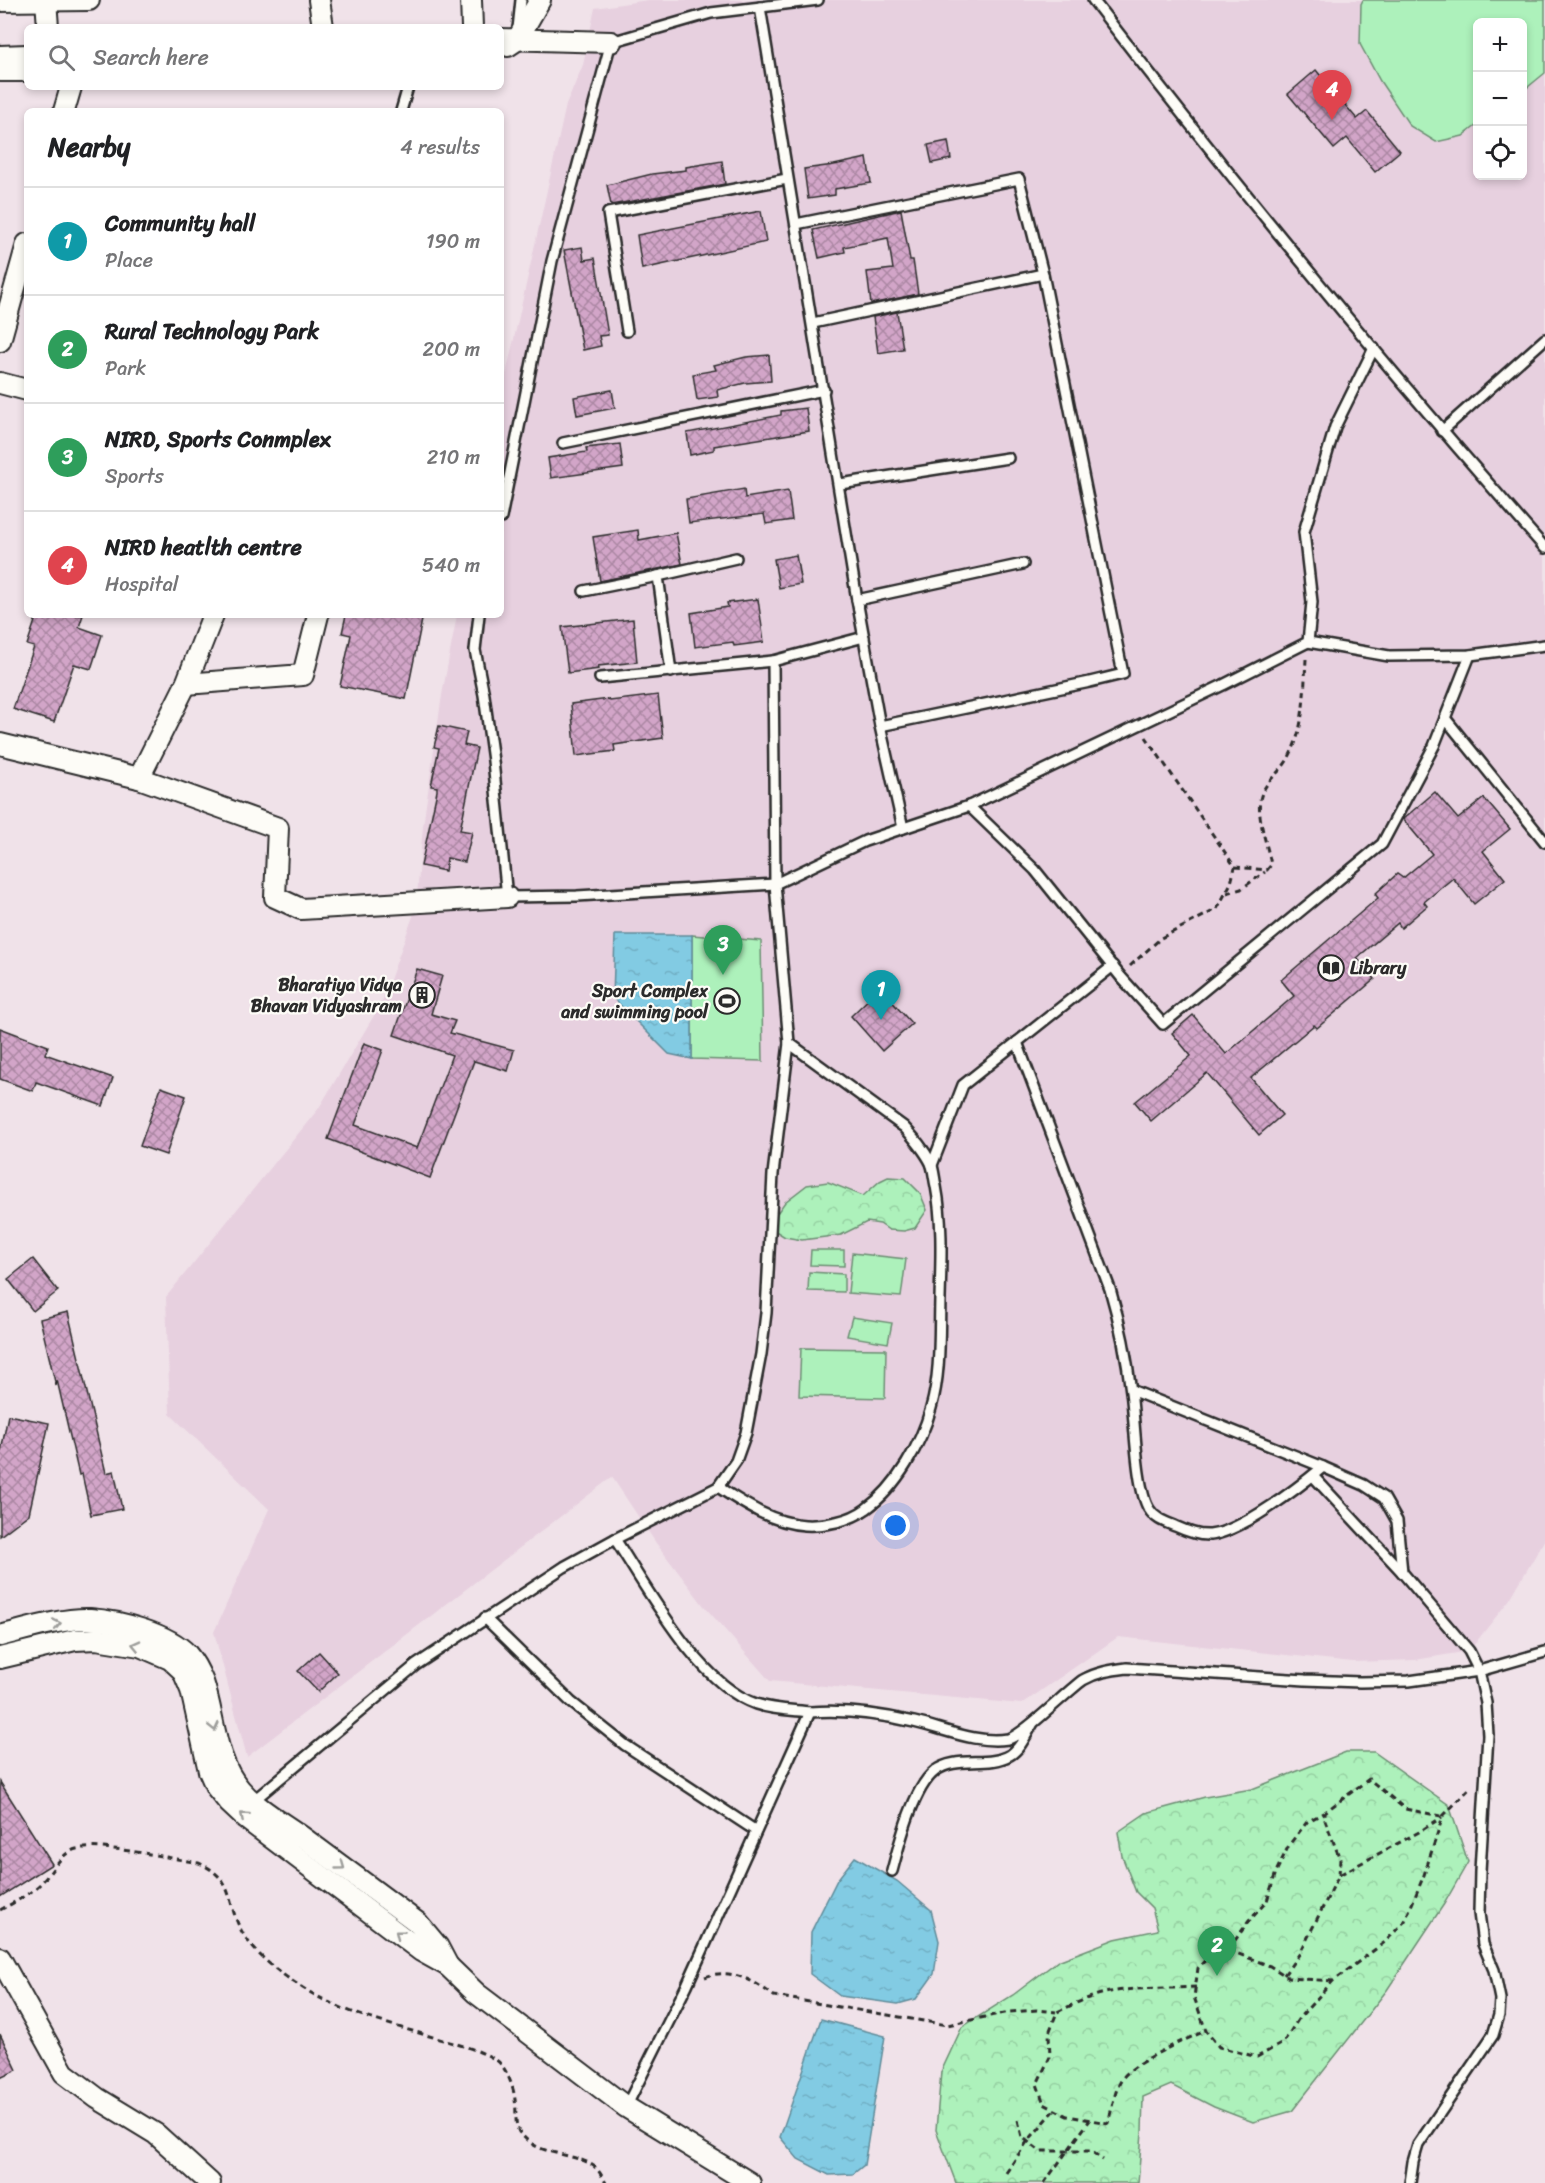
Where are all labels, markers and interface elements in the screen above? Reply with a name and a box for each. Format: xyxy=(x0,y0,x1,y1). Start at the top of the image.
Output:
map controls xyxy=(1473,18,1527,180)
button: + xyxy=(1473,18,1527,72)
search box xyxy=(24,24,504,90)
text: Search here xyxy=(93,38,209,77)
icon: search xyxy=(45,41,78,74)
pin: 4 xyxy=(1312,70,1352,120)
button: − xyxy=(1473,72,1527,126)
text: Nearby xyxy=(48,124,130,170)
button: locate xyxy=(1473,126,1527,180)
text: 4 results xyxy=(400,130,480,165)
text: Community hall xyxy=(105,204,255,243)
text: 1 xyxy=(63,224,72,259)
text: 190 m xyxy=(426,224,480,259)
text: Place xyxy=(105,243,153,278)
text: Rural Technology Park xyxy=(105,312,319,351)
text: 2 xyxy=(62,332,73,367)
text: 200 m xyxy=(423,332,480,367)
text: Park xyxy=(105,351,146,386)
text: NIRD, Sports Conmplex xyxy=(105,420,331,459)
text: 3 xyxy=(62,440,73,475)
text: 210 m xyxy=(427,440,480,475)
text: Sports xyxy=(105,459,164,494)
text: NIRD heatlth centre xyxy=(105,528,302,567)
text: 4 xyxy=(61,548,74,583)
text: 540 m xyxy=(422,548,480,583)
text: Hospital xyxy=(105,567,178,602)
pin: 3 xyxy=(704,926,742,975)
place label: Library xyxy=(1350,952,1407,984)
library icon: Library xyxy=(1316,953,1346,983)
place label: Bharatiya Vidya Bhavan Vidyashram xyxy=(251,969,403,1022)
pin: 1 xyxy=(862,970,900,1020)
place label: Sport Complex and swimming pool xyxy=(560,975,709,1028)
building icon: Bharatiya Vidya Bhavan Vidyashram xyxy=(407,980,437,1010)
sports icon: Sport Complex and swimming pool xyxy=(712,986,742,1016)
your location xyxy=(881,1511,910,1540)
one-way arrow xyxy=(52,1618,62,1631)
one-way arrow xyxy=(131,1640,141,1653)
one-way arrow xyxy=(206,1721,219,1731)
one-way arrow xyxy=(240,1812,251,1823)
one-way arrow xyxy=(334,1858,345,1869)
pin: 2 xyxy=(1198,1926,1236,1976)
one-way arrow xyxy=(395,1931,406,1942)

